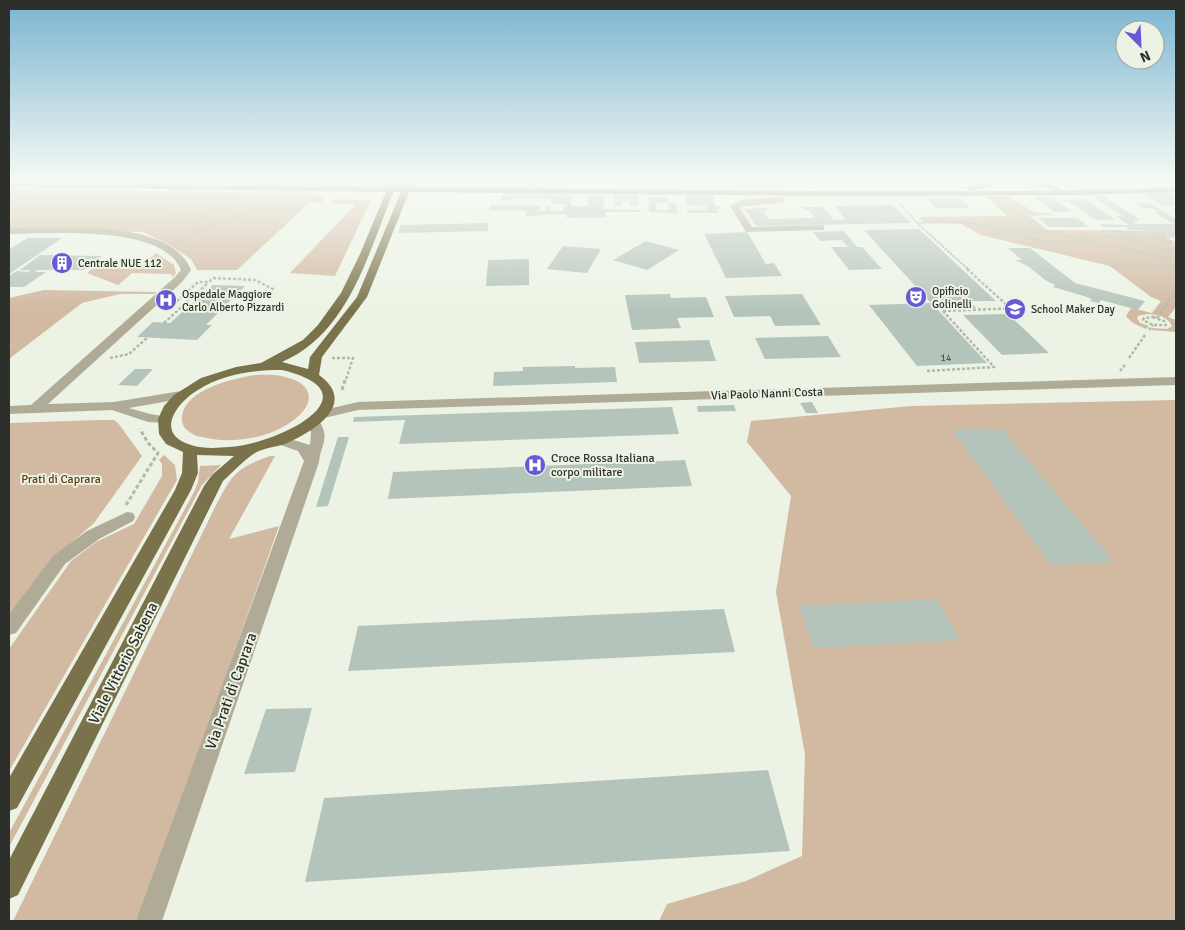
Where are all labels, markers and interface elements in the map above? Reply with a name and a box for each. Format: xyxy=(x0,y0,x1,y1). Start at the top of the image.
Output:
north arrow xyxy=(1115,20,1165,70)
text: N xyxy=(1137,47,1153,66)
building icon: Centrale NUE 112 xyxy=(50,251,74,275)
place label: Centrale NUE 112 xyxy=(78,257,162,270)
theatre icon: Opificio Golinelli xyxy=(904,285,928,309)
place label: Opificio Golinelli xyxy=(932,285,972,311)
hospital icon: Ospedale Maggiore Carlo Alberto Pizzardi xyxy=(154,288,178,312)
place label: Ospedale Maggiore Carlo Alberto Pizzardi xyxy=(182,288,284,314)
school or university icon: School Maker Day xyxy=(1003,297,1027,321)
place label: School Maker Day xyxy=(1031,303,1116,316)
house number: 14 xyxy=(941,352,952,364)
street label: Via Paolo Nanni Costa xyxy=(711,385,823,403)
place label: Croce Rossa Italiana corpo militare xyxy=(551,451,655,480)
hospital icon: Croce Rossa Italiana corpo militare xyxy=(523,453,547,477)
park label: Prati di Caprara xyxy=(21,472,101,487)
street label: Viale Vittorio Sabena xyxy=(85,599,161,727)
street label: Via Prati di Caprara xyxy=(201,630,261,752)

